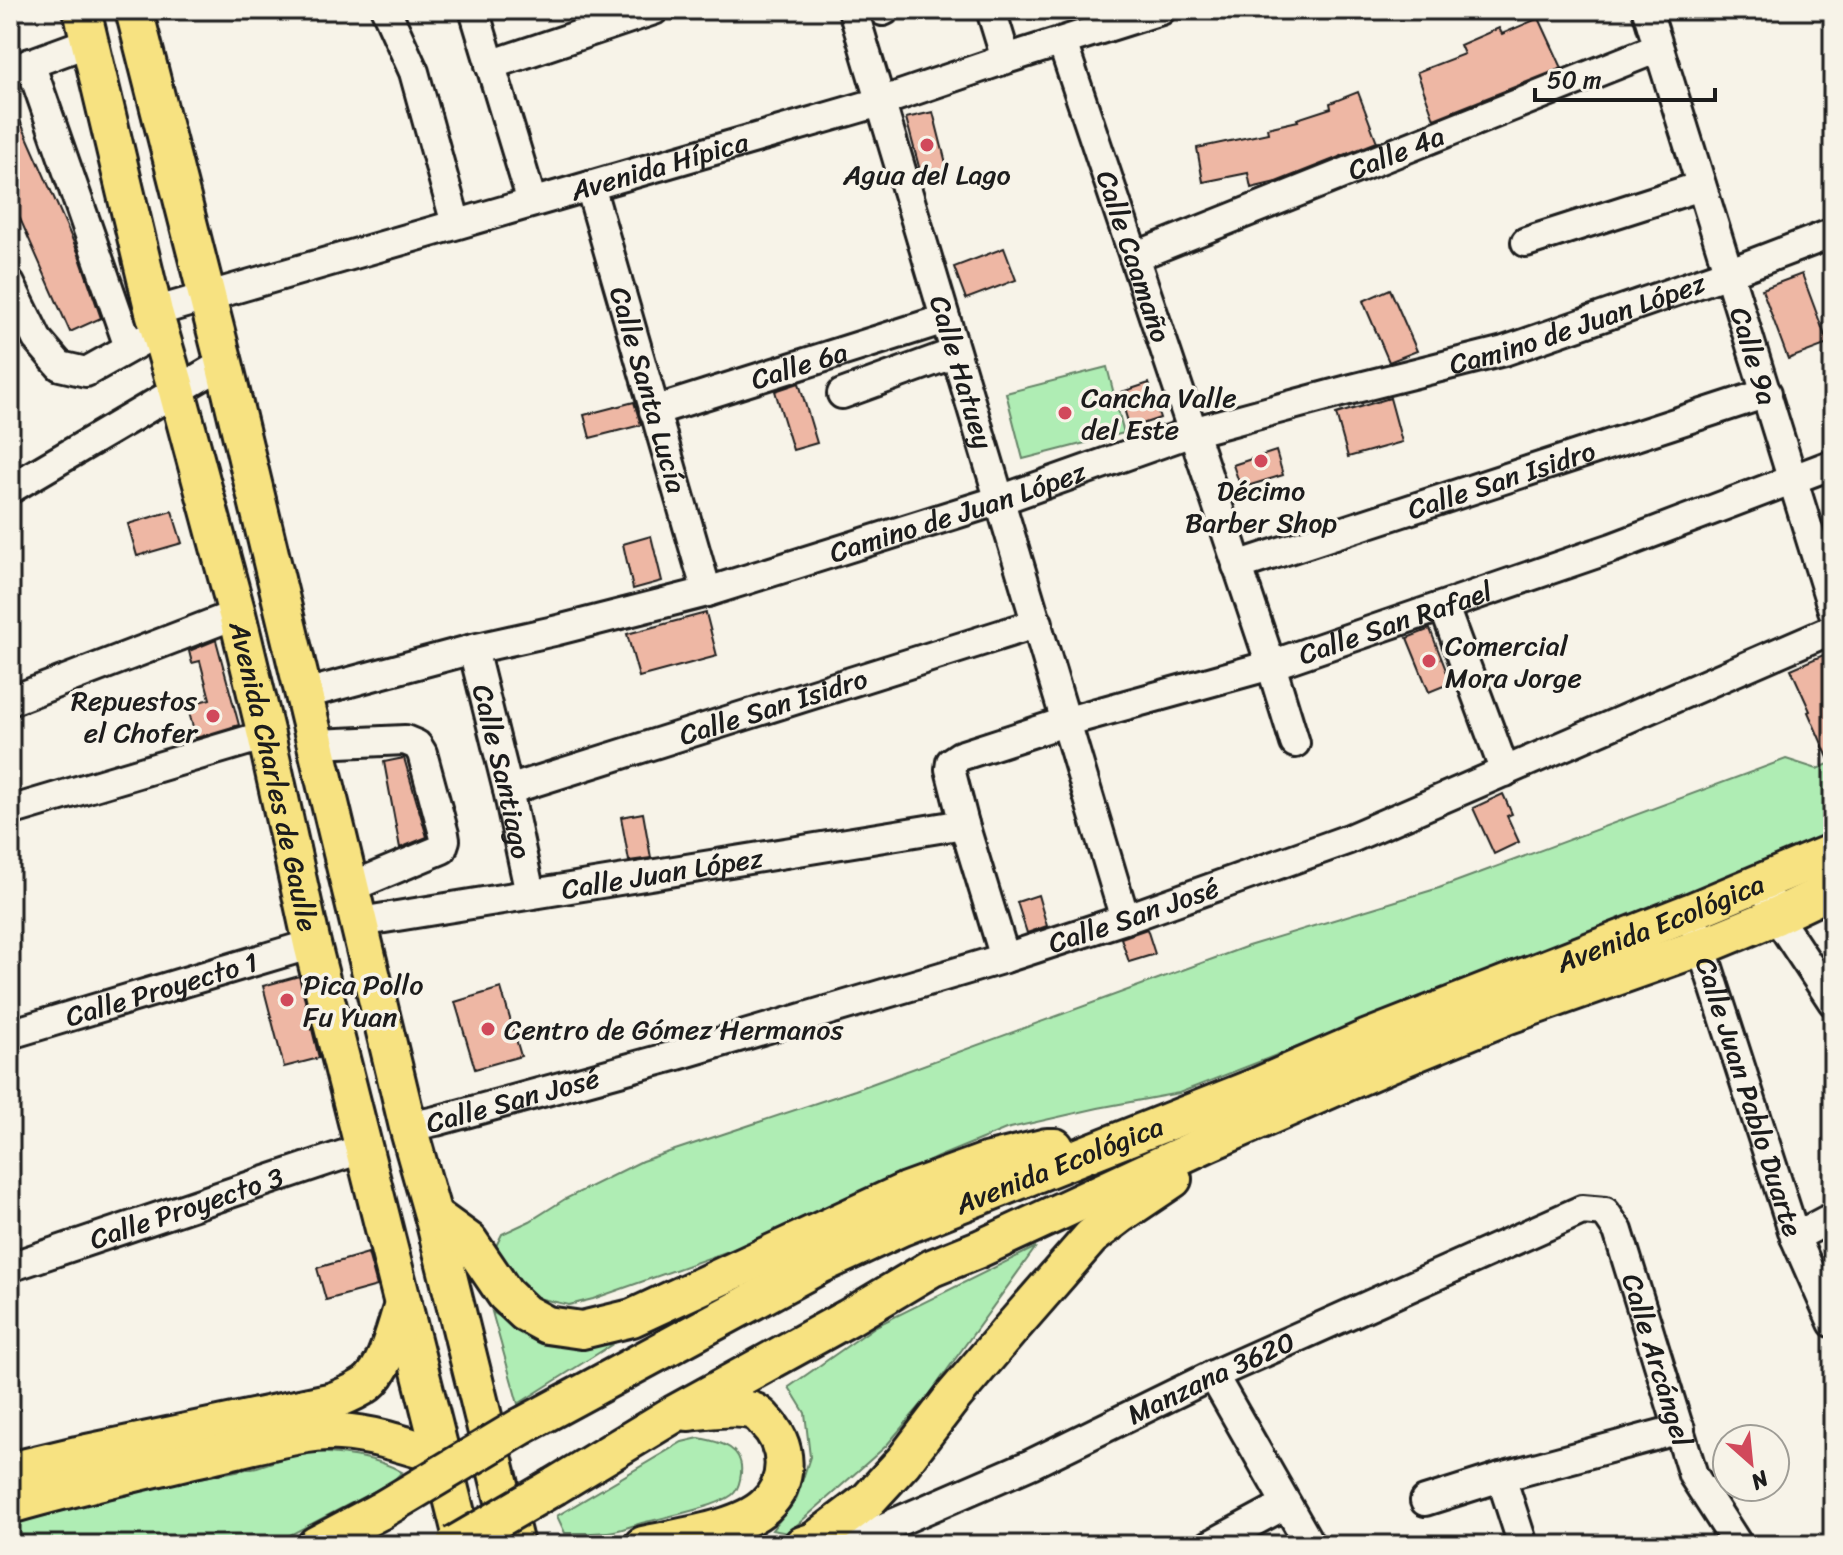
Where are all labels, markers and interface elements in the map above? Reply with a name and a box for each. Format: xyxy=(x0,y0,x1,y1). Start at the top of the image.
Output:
scale bar xyxy=(1535,52,1715,102)
text: 50 m xyxy=(1547,59,1602,101)
street label: Calle 4a xyxy=(1340,112,1452,194)
street label: Avenida Hípica xyxy=(564,117,755,216)
marker: Agua del Lago xyxy=(918,136,936,154)
place label: Agua del Lago xyxy=(842,150,1011,199)
street label: Calle Caamaño xyxy=(1082,164,1185,349)
street label: Camino de Juan López xyxy=(1444,258,1713,389)
street label: Calle Santa Lucía xyxy=(595,281,701,499)
street label: Calle Hatuey xyxy=(915,289,1008,455)
street label: Calle 9a xyxy=(1715,301,1792,411)
street label: Calle 6a xyxy=(744,327,854,404)
place label: Cancha Valle del Este xyxy=(1081,373,1237,454)
marker: Cancha Valle del Este xyxy=(1056,404,1074,422)
street label: Calle San Isidro xyxy=(1401,427,1602,534)
street label: Camino de Juan López xyxy=(823,447,1094,577)
marker: Décimo Barber Shop xyxy=(1252,452,1270,470)
place label: Décimo Barber Shop xyxy=(1185,466,1337,547)
street label: Calle San Rafael xyxy=(1292,567,1500,679)
street label: Avenida Charles de Gaulle xyxy=(214,615,332,936)
place label: Comercial Mora Jorge xyxy=(1445,621,1582,702)
marker: Comercial Mora Jorge xyxy=(1420,652,1438,670)
street label: Calle San Isidro xyxy=(673,654,874,760)
place label: Repuestos el Chofer xyxy=(71,676,199,757)
street label: Calle Santiago xyxy=(458,679,546,864)
marker: Repuestos el Chofer xyxy=(204,707,222,725)
street label: Calle Juan López xyxy=(558,833,767,914)
street label: Avenida Ecológica xyxy=(1548,859,1772,987)
street label: Calle San José xyxy=(1042,863,1226,967)
street label: Calle Proyecto 1 xyxy=(59,937,264,1041)
street label: Calle Juan Pablo Duarte xyxy=(1681,950,1817,1243)
place label: Pica Pollo Fu Yuan xyxy=(303,960,424,1041)
marker: Pica Pollo Fu Yuan xyxy=(278,991,296,1009)
place label: Centro de Gómez Hermanos xyxy=(504,1005,844,1054)
marker: Centro de Gómez Hermanos xyxy=(479,1020,497,1038)
street label: Calle San José xyxy=(422,1053,605,1147)
street label: Avenida Ecológica xyxy=(947,1102,1171,1229)
street label: Calle Proyecto 3 xyxy=(83,1153,290,1264)
street label: Calle Arcángel xyxy=(1607,1267,1707,1453)
street label: Manzana 3620 xyxy=(1118,1317,1303,1439)
north arrow xyxy=(1711,1423,1791,1503)
text: N xyxy=(1744,1459,1776,1502)

